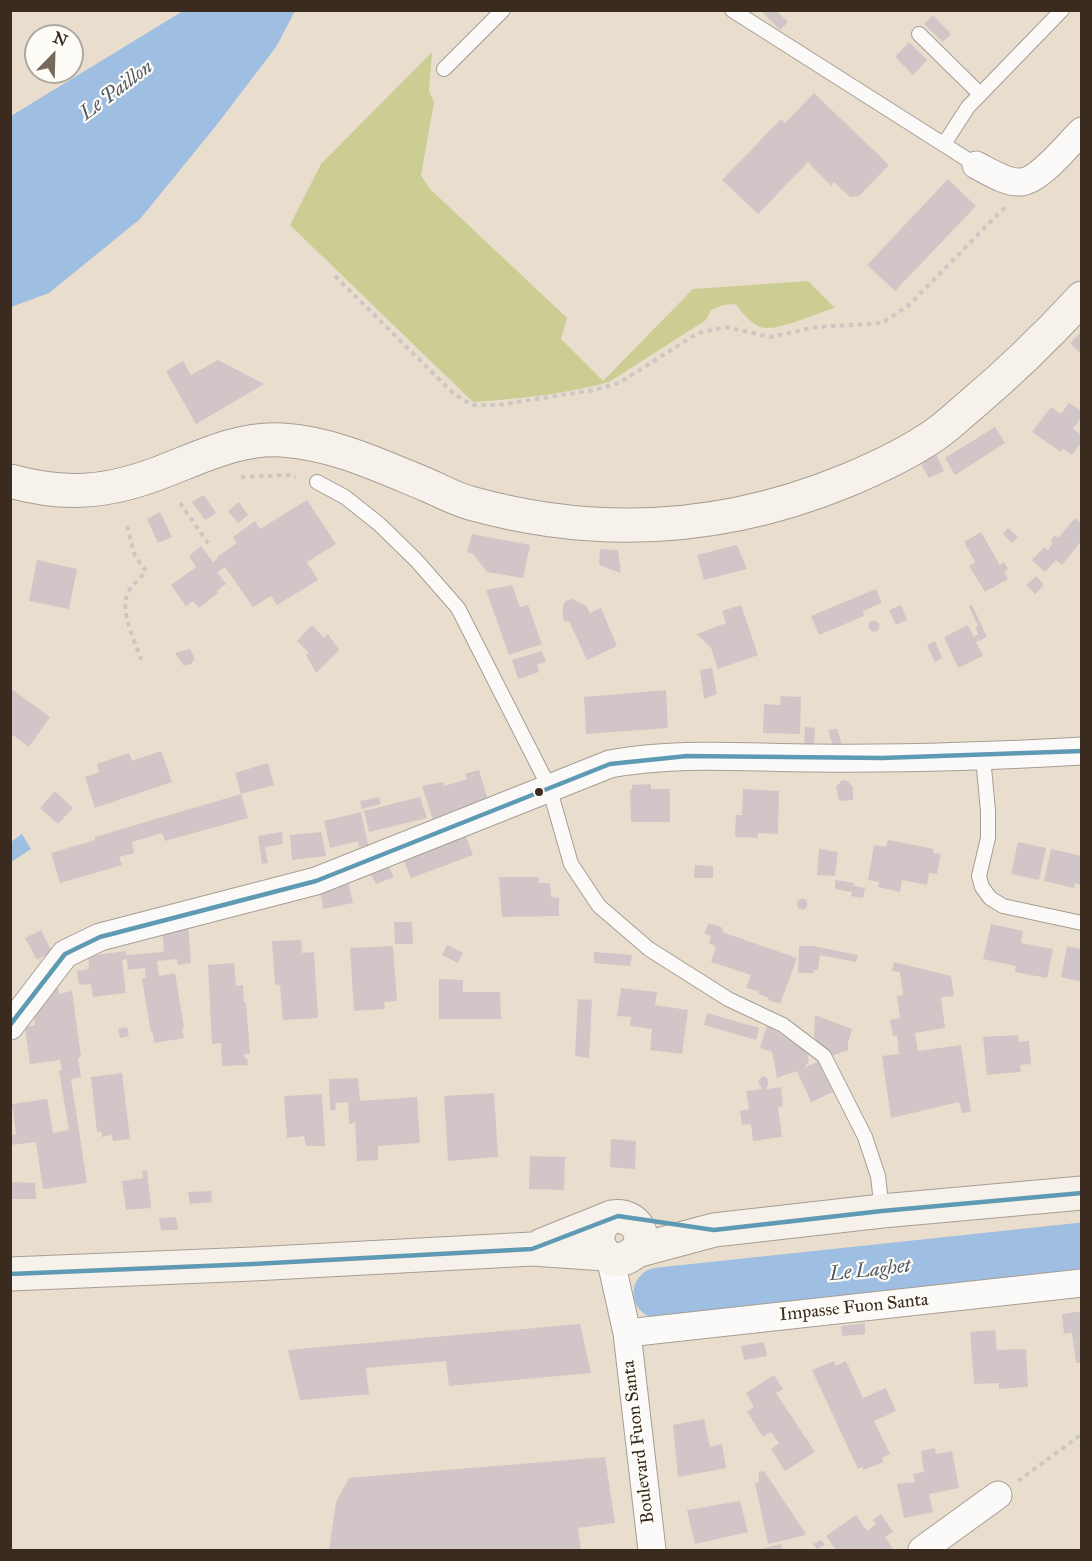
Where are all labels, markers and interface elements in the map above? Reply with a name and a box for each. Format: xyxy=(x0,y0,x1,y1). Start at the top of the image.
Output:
north arrow xyxy=(24,24,84,84)
text: N xyxy=(50,27,70,50)
water label: Le Paillon xyxy=(76,56,158,126)
unlabelled marker xyxy=(533,786,545,798)
water label: Le Laghet xyxy=(828,1255,912,1287)
street label: Impasse Fuon Santa xyxy=(779,1289,929,1327)
street label: Boulevard Fuon Santa xyxy=(618,1359,660,1525)

